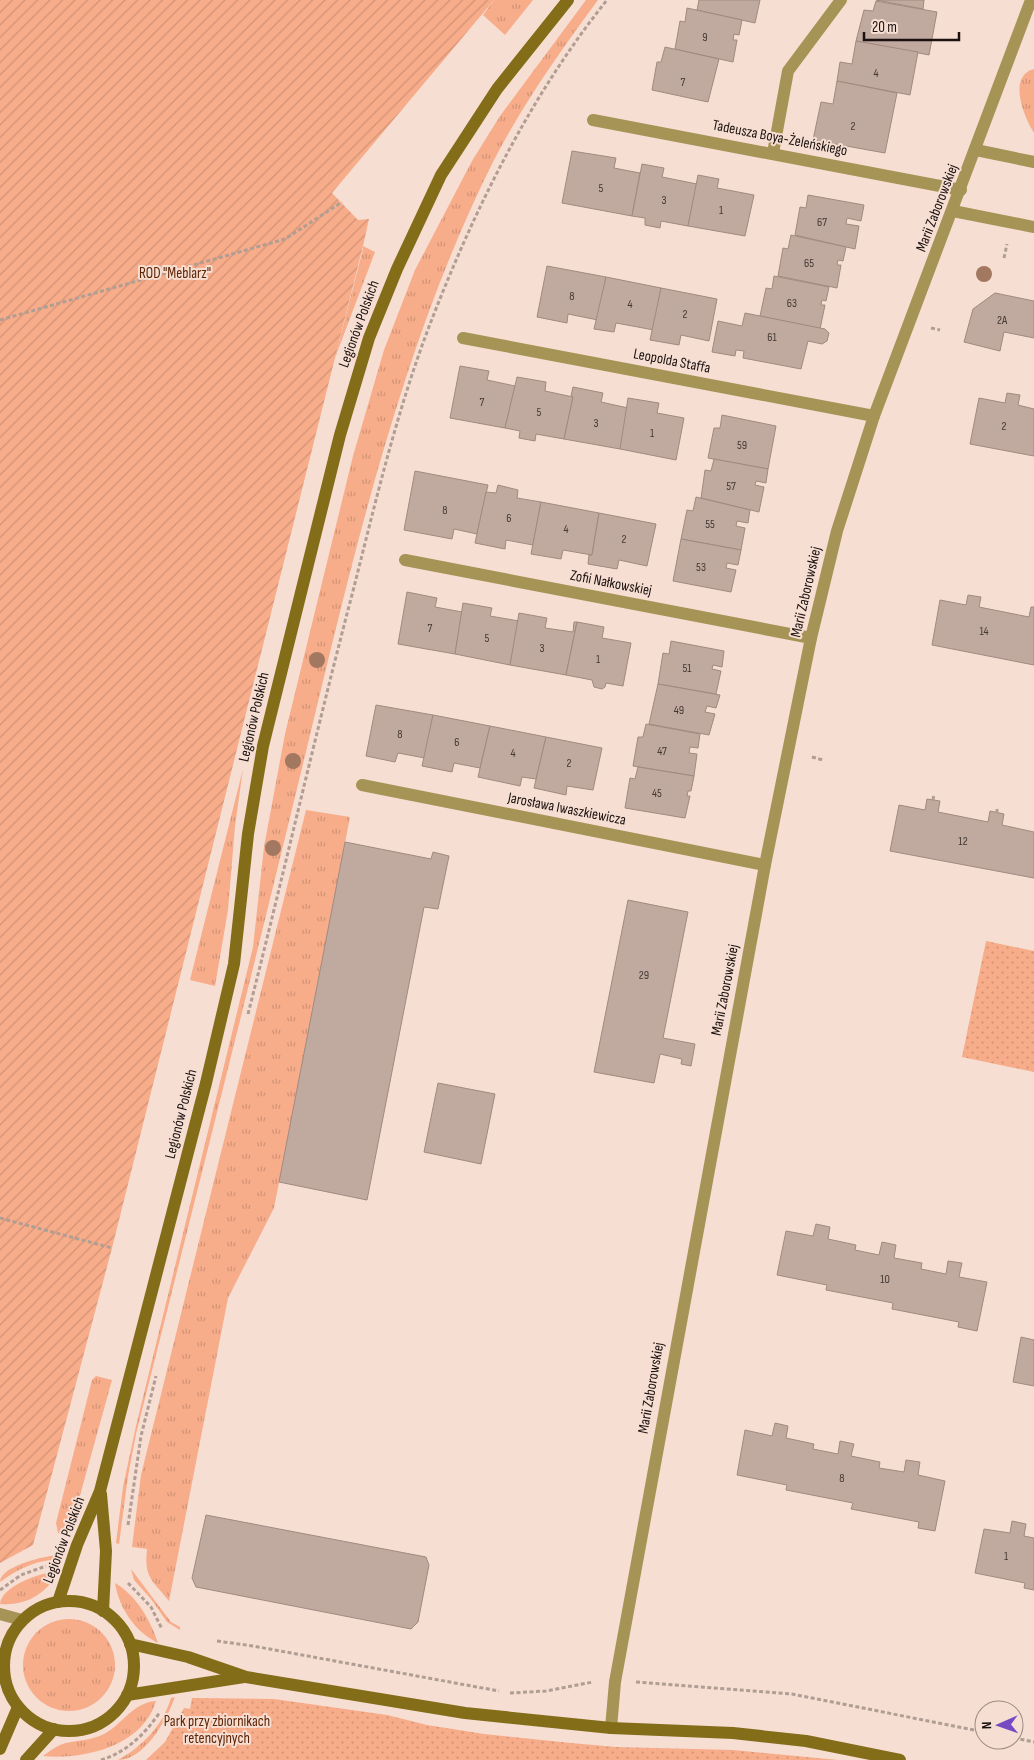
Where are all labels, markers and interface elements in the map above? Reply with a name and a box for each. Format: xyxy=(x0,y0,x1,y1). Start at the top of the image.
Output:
scale bar xyxy=(864,10,959,42)
text: 20 m xyxy=(872,18,897,37)
house number: 9 xyxy=(702,30,708,45)
house number: 4 xyxy=(873,66,879,81)
house number: 7 xyxy=(681,75,686,90)
street label: Tadeusza Boya-Żeleńskiego xyxy=(711,116,849,160)
house number: 2 xyxy=(851,119,856,134)
street label: Marii Zaborowskiej xyxy=(912,161,963,255)
house number: 5 xyxy=(599,181,604,196)
house number: 3 xyxy=(661,193,667,208)
house number: 1 xyxy=(719,203,724,218)
house number: 67 xyxy=(817,215,827,230)
house number: 65 xyxy=(804,256,814,271)
park label: ROD "Meblarz" xyxy=(139,264,211,283)
street label: Legionów Polskich xyxy=(334,278,384,370)
house number: 8 xyxy=(569,289,575,304)
house number: 63 xyxy=(787,296,797,311)
house number: 4 xyxy=(627,297,633,312)
house number: 2 xyxy=(683,307,688,322)
house number: 2A xyxy=(997,313,1008,328)
house number: 61 xyxy=(767,330,778,345)
street label: Leopolda Staffa xyxy=(632,344,712,378)
house number: 7 xyxy=(480,395,485,410)
house number: 5 xyxy=(537,405,542,420)
house number: 3 xyxy=(593,416,599,431)
house number: 2 xyxy=(1002,419,1007,434)
house number: 1 xyxy=(650,426,655,441)
house number: 59 xyxy=(737,438,747,453)
house number: 57 xyxy=(726,479,736,494)
house number: 8 xyxy=(442,503,448,518)
house number: 6 xyxy=(506,511,512,526)
house number: 55 xyxy=(705,517,715,532)
house number: 4 xyxy=(563,522,569,537)
house number: 2 xyxy=(622,532,627,547)
street label: Marii Zaborowskiej xyxy=(786,545,826,639)
house number: 53 xyxy=(696,560,706,575)
street label: Zofii Nałkowskiej xyxy=(569,566,654,600)
house number: 7 xyxy=(428,621,433,636)
house number: 14 xyxy=(979,624,989,639)
house number: 5 xyxy=(485,631,490,646)
house number: 3 xyxy=(539,641,545,656)
house number: 1 xyxy=(596,652,601,667)
house number: 51 xyxy=(682,661,692,676)
street label: Legionów Polskich xyxy=(234,670,274,764)
house number: 49 xyxy=(674,703,684,718)
house number: 8 xyxy=(397,727,403,742)
house number: 6 xyxy=(454,735,460,750)
house number: 47 xyxy=(657,744,667,759)
house number: 4 xyxy=(510,746,516,761)
house number: 2 xyxy=(567,756,572,771)
house number: 45 xyxy=(652,786,662,801)
street label: Jarosława Iwaszkiewicza xyxy=(505,788,628,830)
house number: 12 xyxy=(958,834,968,849)
street label: Marii Zaborowskiej xyxy=(707,942,743,1037)
house number: 29 xyxy=(639,968,649,983)
street label: Legionów Polskich xyxy=(161,1067,201,1161)
house number: 10 xyxy=(880,1272,890,1287)
street label: Marii Zaborowskiej xyxy=(634,1341,668,1435)
house number: 8 xyxy=(839,1471,845,1486)
street label: Legionów Polskich xyxy=(39,1494,89,1586)
house number: 1 xyxy=(1004,1549,1009,1564)
north arrow xyxy=(974,1700,1024,1750)
park label: Park przy zbiornikach retencyjnych xyxy=(164,1712,270,1748)
text: N xyxy=(978,1721,995,1729)

